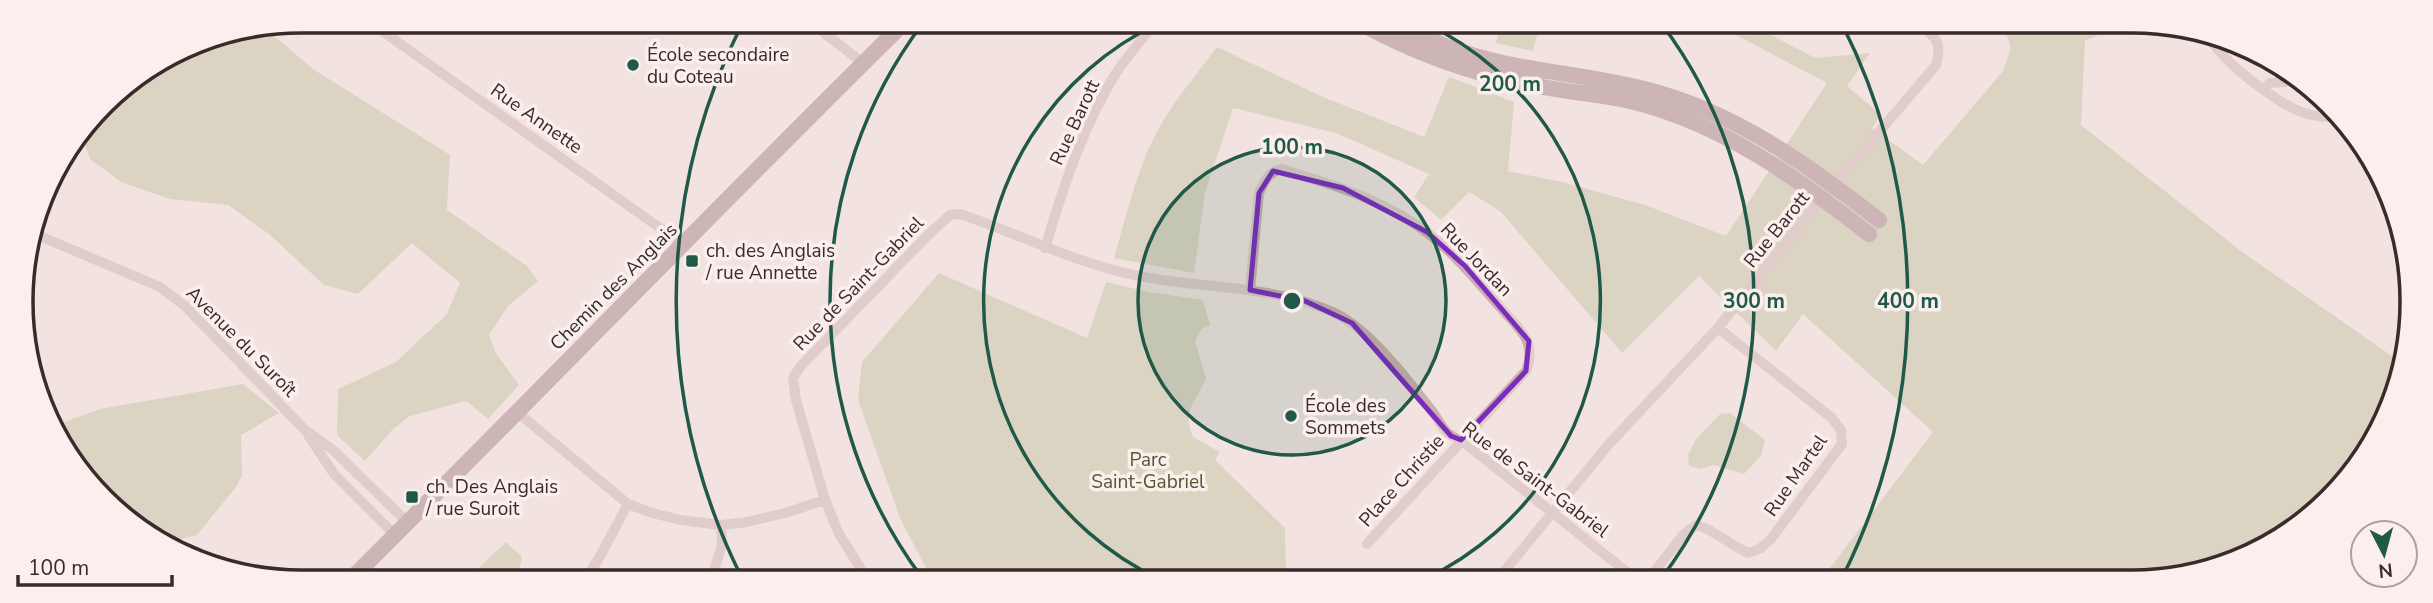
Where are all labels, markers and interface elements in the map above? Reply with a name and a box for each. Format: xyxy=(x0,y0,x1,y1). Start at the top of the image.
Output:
place label: École secondaire du Coteau xyxy=(647,42,789,90)
marker: École secondaire du Coteau xyxy=(625,57,641,73)
text: 200 m xyxy=(1479,70,1541,98)
street label: Rue Barott xyxy=(1044,75,1106,169)
street label: Rue Annette xyxy=(485,77,588,160)
text: 100 m xyxy=(1261,133,1323,161)
street label: Rue Barott xyxy=(1738,186,1816,273)
street label: Rue de Saint-Gabriel xyxy=(788,210,930,357)
street label: Chemin des Anglais xyxy=(544,217,683,356)
street label: Rue Jordan xyxy=(1434,217,1518,302)
place label: ch. des Anglais / rue Annette xyxy=(705,238,835,286)
marker: ch. des Anglais / rue Annette xyxy=(684,253,700,269)
street label: Avenue du Suroît xyxy=(180,281,303,403)
text: 300 m xyxy=(1723,287,1785,315)
text: 400 m xyxy=(1877,287,1939,315)
centre of rings xyxy=(1280,289,1304,313)
place label: École des Sommets xyxy=(1305,393,1386,441)
marker: École des Sommets xyxy=(1283,408,1299,424)
street label: Rue de Saint-Gabriel xyxy=(1457,416,1615,544)
street label: Place Christie xyxy=(1353,429,1450,533)
street label: Rue Martel xyxy=(1758,429,1834,522)
park label: Parc Saint-Gabriel xyxy=(1091,447,1205,495)
place label: ch. Des Anglais / rue Suroit xyxy=(425,474,558,522)
marker: ch. Des Anglais / rue Suroit xyxy=(404,489,420,505)
north arrow xyxy=(2349,519,2419,589)
scale bar xyxy=(18,544,172,588)
text: 100 m xyxy=(28,554,89,582)
text: N xyxy=(2377,556,2394,584)

